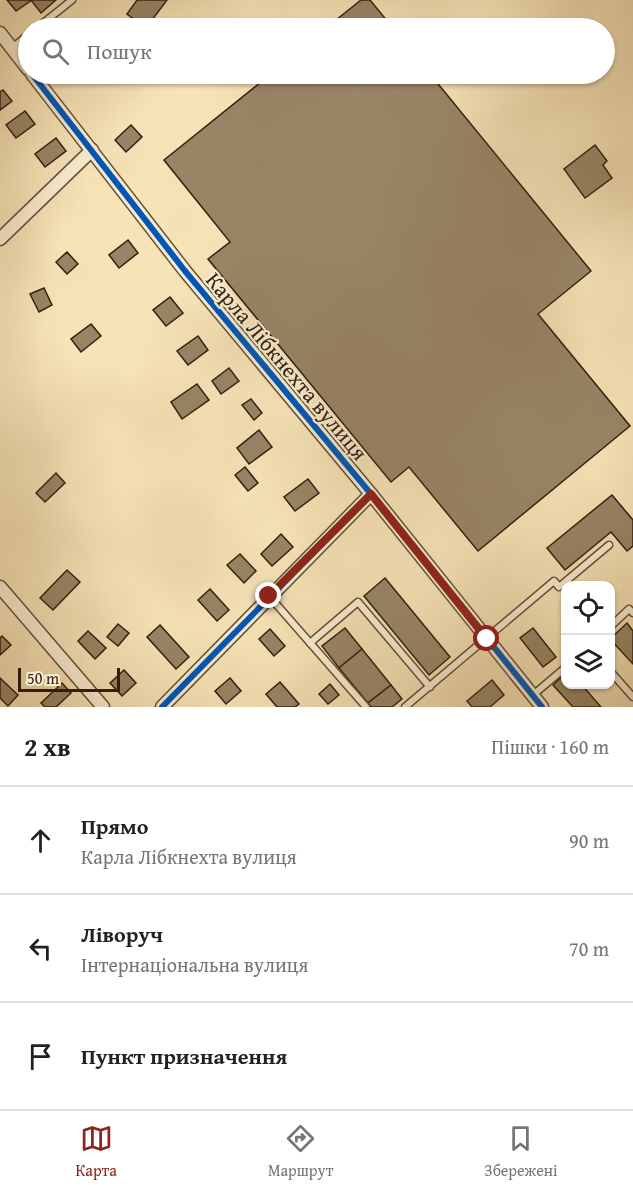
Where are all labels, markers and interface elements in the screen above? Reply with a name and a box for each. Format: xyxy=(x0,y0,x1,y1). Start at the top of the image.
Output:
search box xyxy=(18,18,615,84)
icon: search xyxy=(39,35,72,68)
text: Пошук xyxy=(87,35,152,67)
street label: Карла Лібкнехта вулиця xyxy=(198,265,376,467)
map controls xyxy=(561,581,615,689)
button: locate xyxy=(561,581,615,635)
route end xyxy=(255,582,281,608)
route start xyxy=(473,625,499,651)
button: layers xyxy=(561,635,615,689)
scale bar xyxy=(18,665,120,692)
text: 50 m xyxy=(27,666,59,690)
text: 2 хв xyxy=(24,727,71,766)
text: Пішки · 160 m xyxy=(491,732,609,761)
text: Прямо xyxy=(81,810,148,842)
icon: ahead xyxy=(24,824,57,857)
text: 90 m xyxy=(569,826,609,855)
text: Карла Лібкнехта вулиця xyxy=(81,842,297,871)
text: Ліворуч xyxy=(81,918,163,950)
icon: left xyxy=(24,932,57,965)
text: 70 m xyxy=(569,934,609,963)
text: Інтернаціональна вулиця xyxy=(81,950,308,979)
icon: arrive xyxy=(24,1040,57,1073)
text: Пункт призначення xyxy=(81,1040,287,1072)
tab: Карта xyxy=(76,1122,117,1182)
tab: Маршрут xyxy=(268,1122,333,1182)
tab: Збережені xyxy=(484,1122,557,1182)

